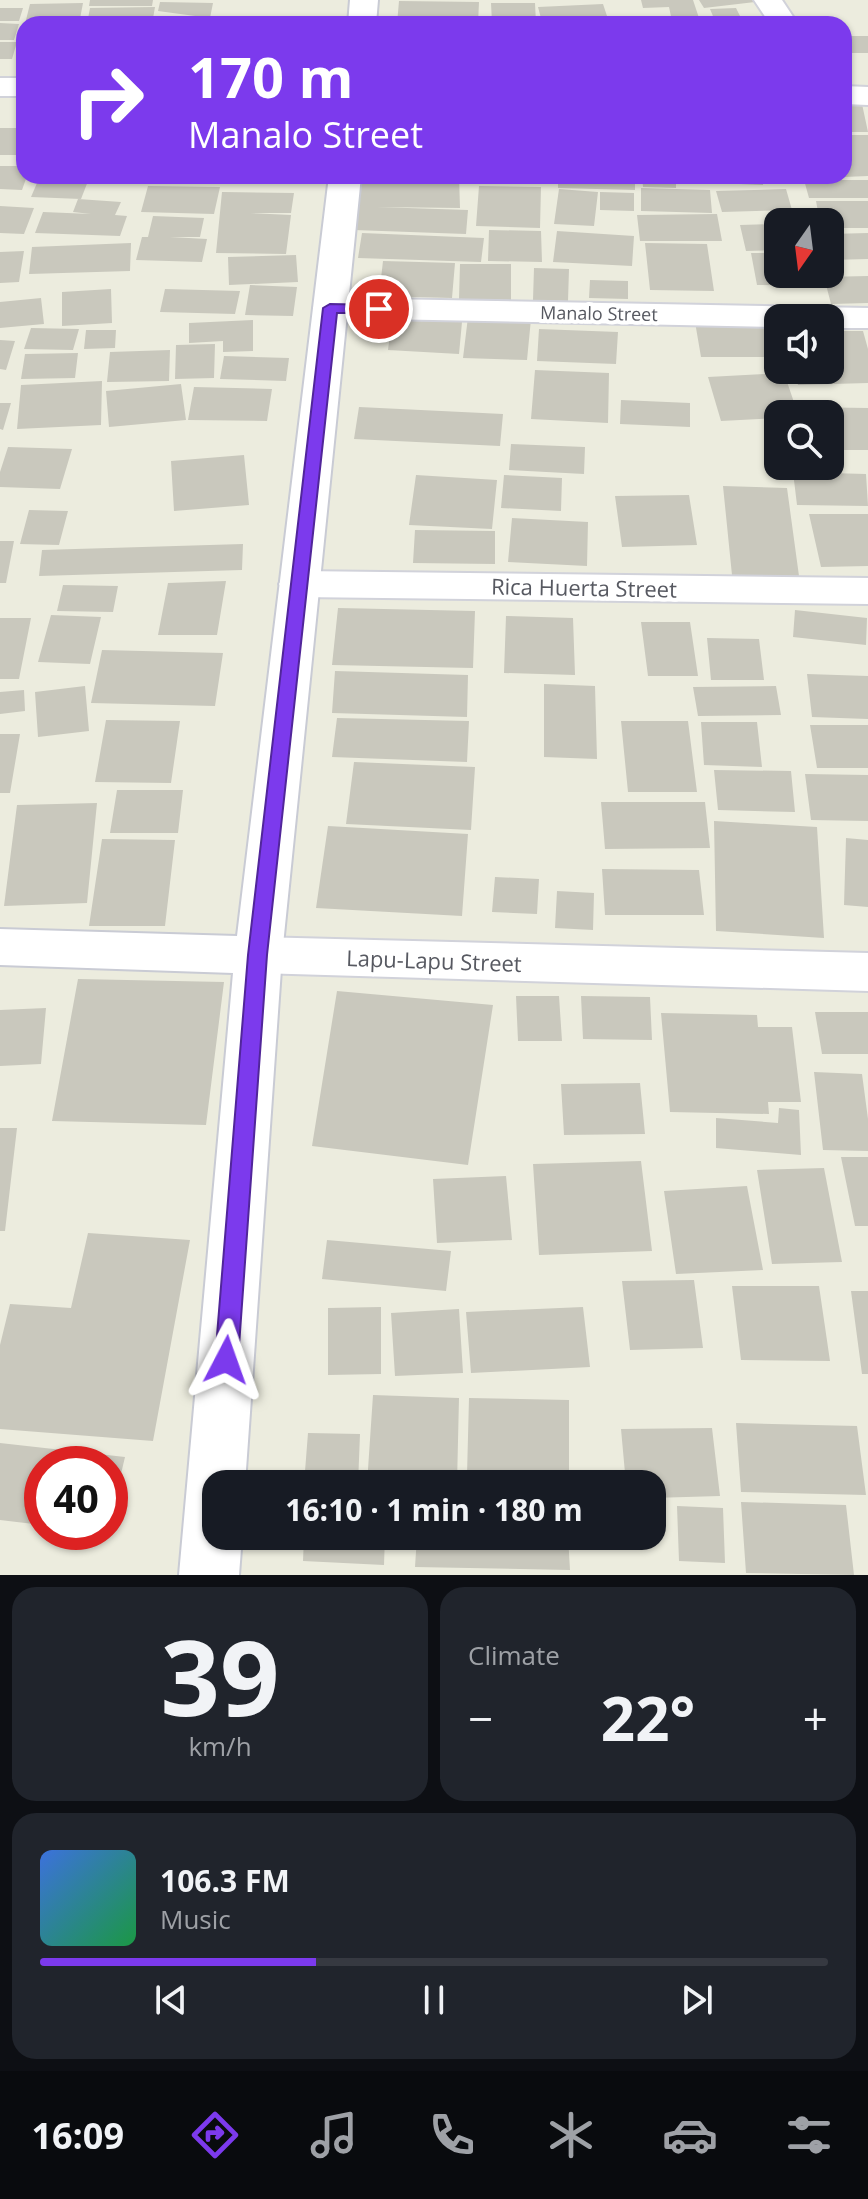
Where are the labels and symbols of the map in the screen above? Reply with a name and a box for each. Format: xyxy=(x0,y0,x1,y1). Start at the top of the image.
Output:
north arrow xyxy=(764,208,844,288)
pin xyxy=(345,275,413,343)
street label: Manalo Street xyxy=(540,300,658,326)
street label: Rica Huerta Street xyxy=(491,570,677,604)
street label: Lapu-Lapu Street xyxy=(346,942,522,978)
position arrow xyxy=(184,1318,268,1402)
speed limit sign: 40 xyxy=(24,1446,128,1550)

